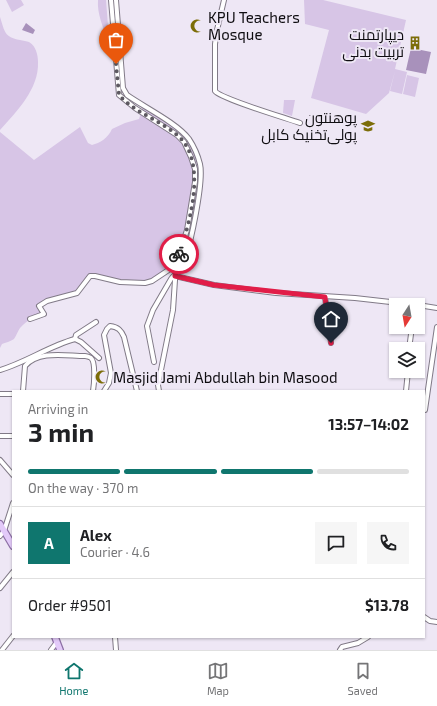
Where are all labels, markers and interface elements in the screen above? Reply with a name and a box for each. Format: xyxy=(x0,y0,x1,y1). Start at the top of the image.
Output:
place label: KPU Teachers Mosque xyxy=(208,8,300,43)
mosque icon: KPU Teachers Mosque xyxy=(189,18,205,34)
pin xyxy=(99,23,133,64)
place label: دیپارتمنت تربیت بدنی xyxy=(342,25,404,62)
icon: bag xyxy=(105,29,127,51)
building icon: دیپارتمنت تربیت بدنی xyxy=(407,35,423,51)
place label: پوهنتون پولی‌تخنیک کابل xyxy=(261,108,357,145)
school or university icon: پوهنتون پولی‌تخنیک کابل xyxy=(360,118,376,134)
courier xyxy=(159,234,199,274)
icon: bike xyxy=(168,243,190,265)
north arrow xyxy=(389,298,425,334)
map controls xyxy=(389,298,425,378)
pin xyxy=(314,302,348,343)
icon: home xyxy=(320,308,342,330)
button: layers xyxy=(389,342,425,378)
place label: Masjid Jami Abdullah bin Masood xyxy=(113,368,338,387)
mosque icon: Masjid Jami Abdullah bin Masood xyxy=(94,369,110,385)
text: Arriving in xyxy=(28,401,88,417)
text: 13:57–14:02 xyxy=(328,415,409,433)
text: 3 min xyxy=(28,416,94,447)
text: On the way · 370 m xyxy=(28,480,138,496)
button: chat xyxy=(315,522,357,564)
button: phone xyxy=(367,522,409,564)
text: Alex xyxy=(80,526,112,544)
text: A xyxy=(44,534,54,552)
text: Courier · 4.6 xyxy=(80,544,150,560)
text: Order #9501 xyxy=(28,596,112,614)
text: $13.78 xyxy=(365,596,409,614)
tab: Home xyxy=(59,660,88,697)
tab: Map xyxy=(207,660,229,697)
tab: Saved xyxy=(348,660,378,697)

